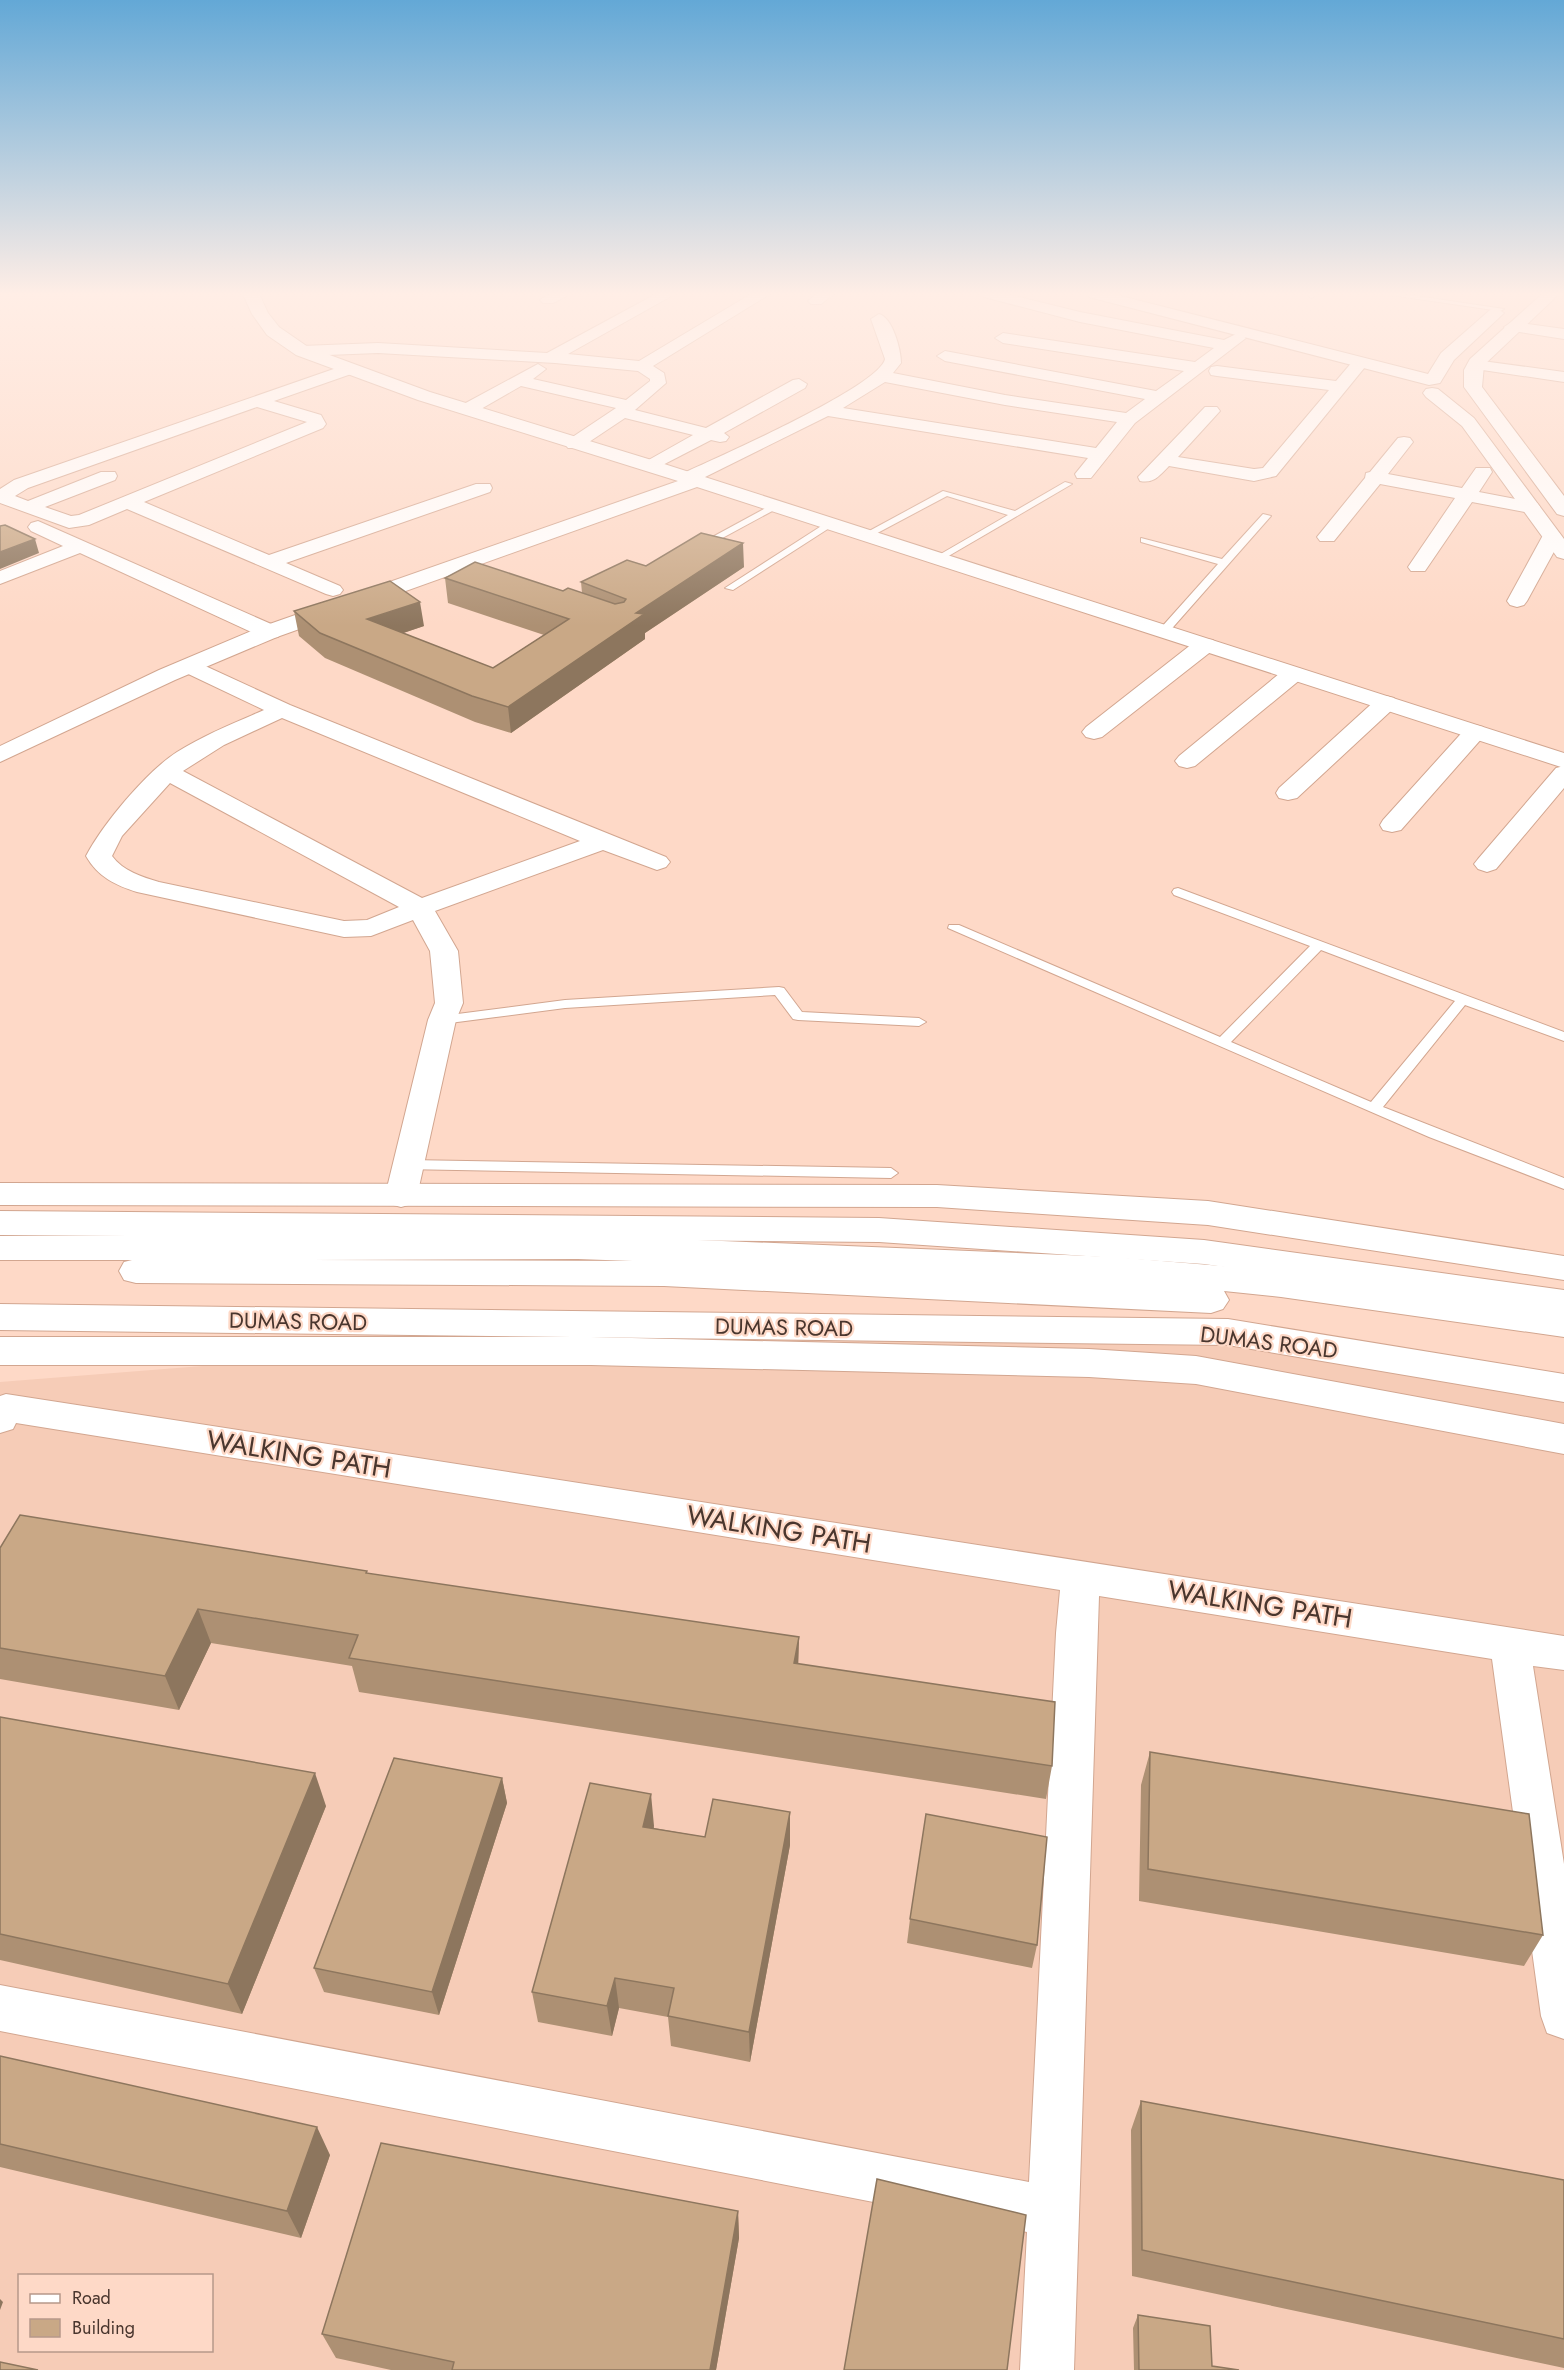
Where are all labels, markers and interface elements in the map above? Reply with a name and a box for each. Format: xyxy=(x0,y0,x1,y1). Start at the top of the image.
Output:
street label: DUMAS ROAD xyxy=(229,1304,367,1338)
street label: DUMAS ROAD xyxy=(715,1310,853,1344)
street label: DUMAS ROAD xyxy=(1198,1318,1340,1366)
street label: WALKING PATH xyxy=(204,1420,394,1488)
street label: WALKING PATH xyxy=(684,1495,874,1563)
street label: WALKING PATH xyxy=(1165,1570,1355,1638)
legend xyxy=(18,2274,213,2352)
text: Road xyxy=(72,2285,111,2311)
text: Building xyxy=(72,2315,135,2341)

